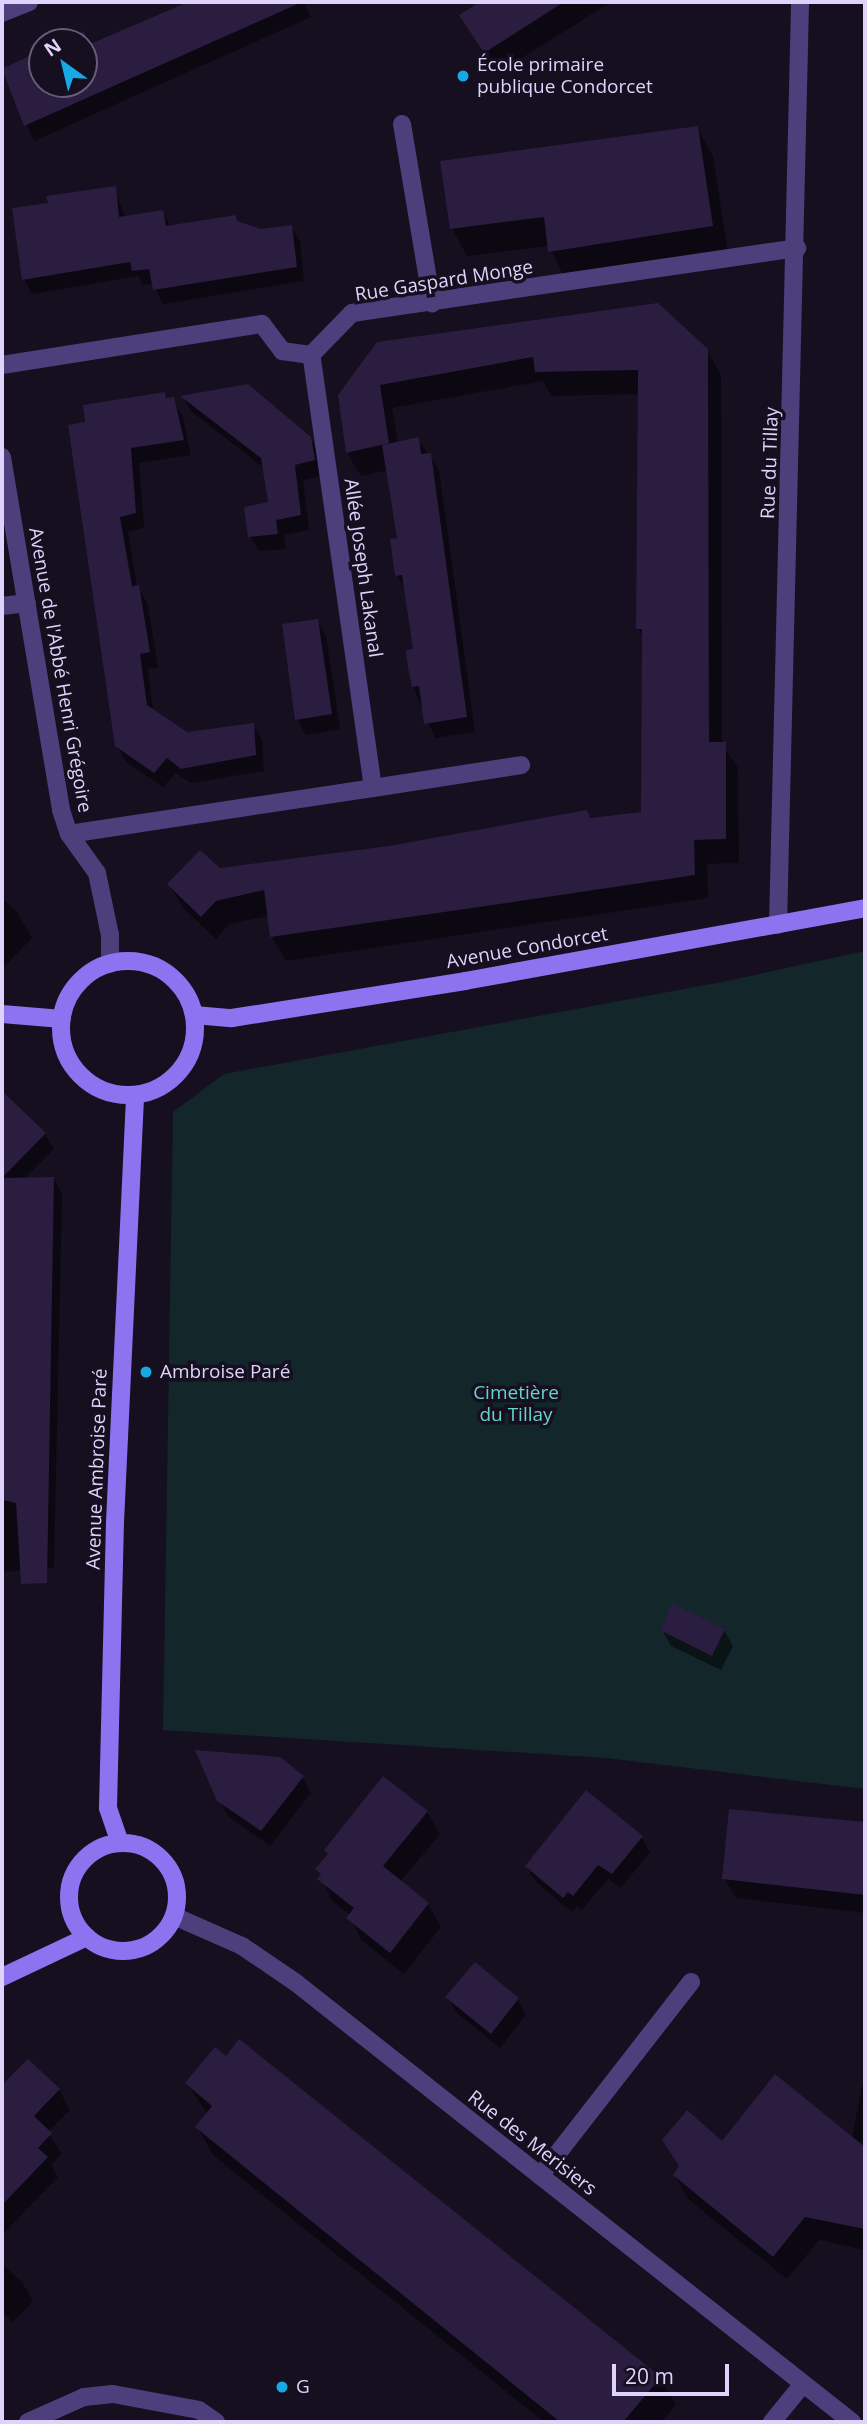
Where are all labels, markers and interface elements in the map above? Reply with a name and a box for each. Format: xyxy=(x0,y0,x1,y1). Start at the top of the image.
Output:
north arrow xyxy=(28,28,98,98)
text: N xyxy=(39,32,66,62)
place label: École primaire publique Condorcet xyxy=(477,54,653,98)
marker: École primaire publique Condorcet xyxy=(455,68,471,84)
street label: Rue Gaspard Monge xyxy=(353,256,535,306)
street label: Rue du Tillay xyxy=(757,407,783,519)
street label: Allée Joseph Lakanal xyxy=(339,477,387,659)
street label: Avenue de l'Abbé Henri Grégoire xyxy=(24,526,96,814)
street label: Avenue Condorcet xyxy=(445,923,609,973)
place label: Ambroise Paré xyxy=(160,1361,290,1383)
marker: Ambroise Paré xyxy=(138,1364,154,1380)
street label: Avenue Ambroise Paré xyxy=(82,1368,112,1570)
park label: Cimetière du Tillay xyxy=(473,1382,559,1426)
street label: Rue des Merisiers xyxy=(463,2086,601,2200)
scale bar xyxy=(615,2350,732,2394)
text: 20 m xyxy=(625,2362,674,2390)
place label: G xyxy=(296,2376,310,2398)
marker: G xyxy=(274,2379,290,2395)

